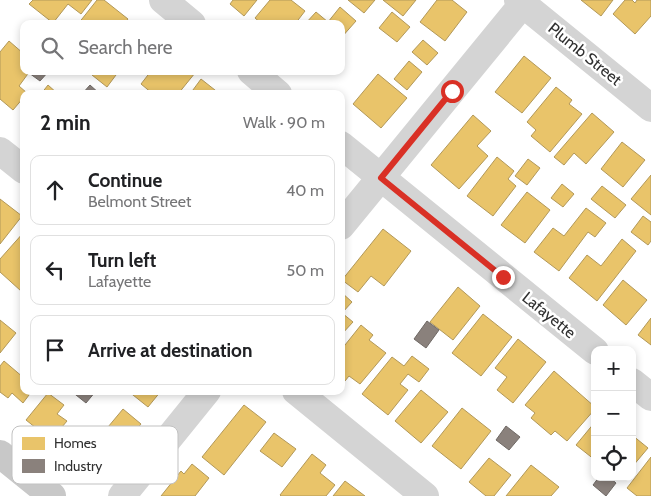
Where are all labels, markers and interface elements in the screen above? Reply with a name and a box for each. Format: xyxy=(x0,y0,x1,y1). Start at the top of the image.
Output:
street label: Plumb Street xyxy=(544,19,626,90)
search box xyxy=(20,20,345,75)
icon: search xyxy=(38,34,66,62)
text: Search here xyxy=(78,36,172,59)
route start xyxy=(441,80,464,103)
text: 2 min xyxy=(40,110,91,135)
text: Walk · 90 m xyxy=(243,113,325,132)
text: Continue xyxy=(88,169,162,192)
icon: ahead xyxy=(41,176,69,204)
text: 40 m xyxy=(286,181,324,200)
text: Belmont Street xyxy=(88,192,191,211)
text: Turn left xyxy=(88,249,156,272)
icon: left xyxy=(41,256,69,284)
text: 50 m xyxy=(287,261,324,280)
route end xyxy=(492,266,515,289)
text: Lafayette xyxy=(88,272,151,291)
street label: Lafayette xyxy=(518,288,580,342)
icon: arrive xyxy=(41,336,69,364)
text: Arrive at destination xyxy=(88,339,252,362)
map controls xyxy=(591,346,636,481)
button: + xyxy=(591,346,636,391)
button: − xyxy=(591,391,636,436)
legend xyxy=(12,426,178,484)
text: Homes xyxy=(54,434,97,452)
button: locate xyxy=(591,436,636,481)
text: Industry xyxy=(54,457,102,475)

